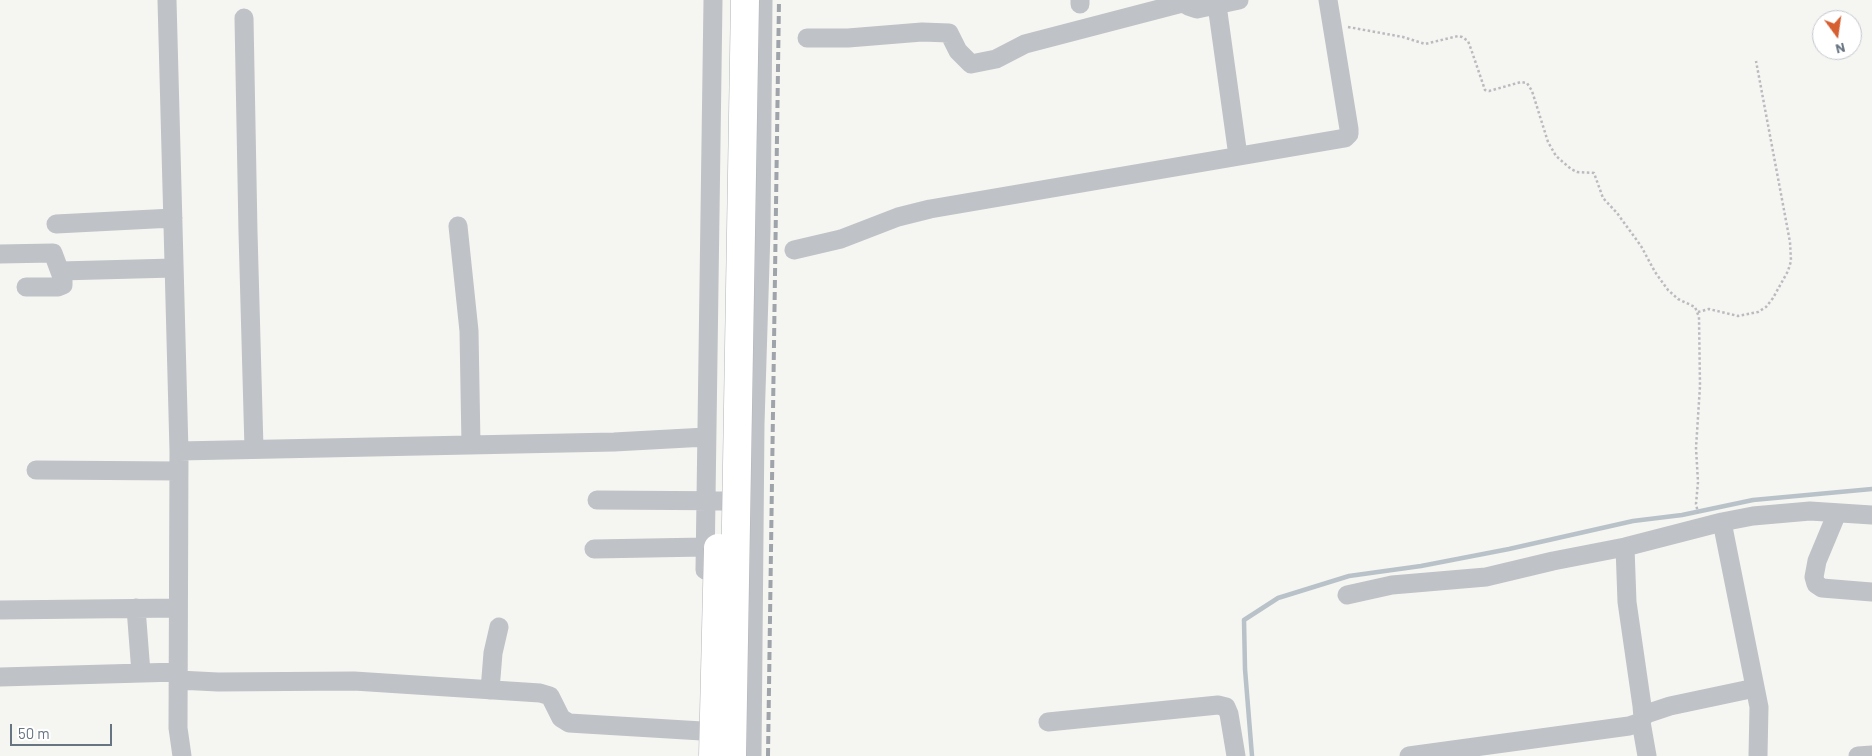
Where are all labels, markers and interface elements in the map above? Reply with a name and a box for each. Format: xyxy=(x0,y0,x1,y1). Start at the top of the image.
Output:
north arrow xyxy=(1812,10,1862,60)
text: N xyxy=(1834,40,1847,58)
scale bar xyxy=(12,714,115,746)
text: 50 m xyxy=(18,724,50,742)

